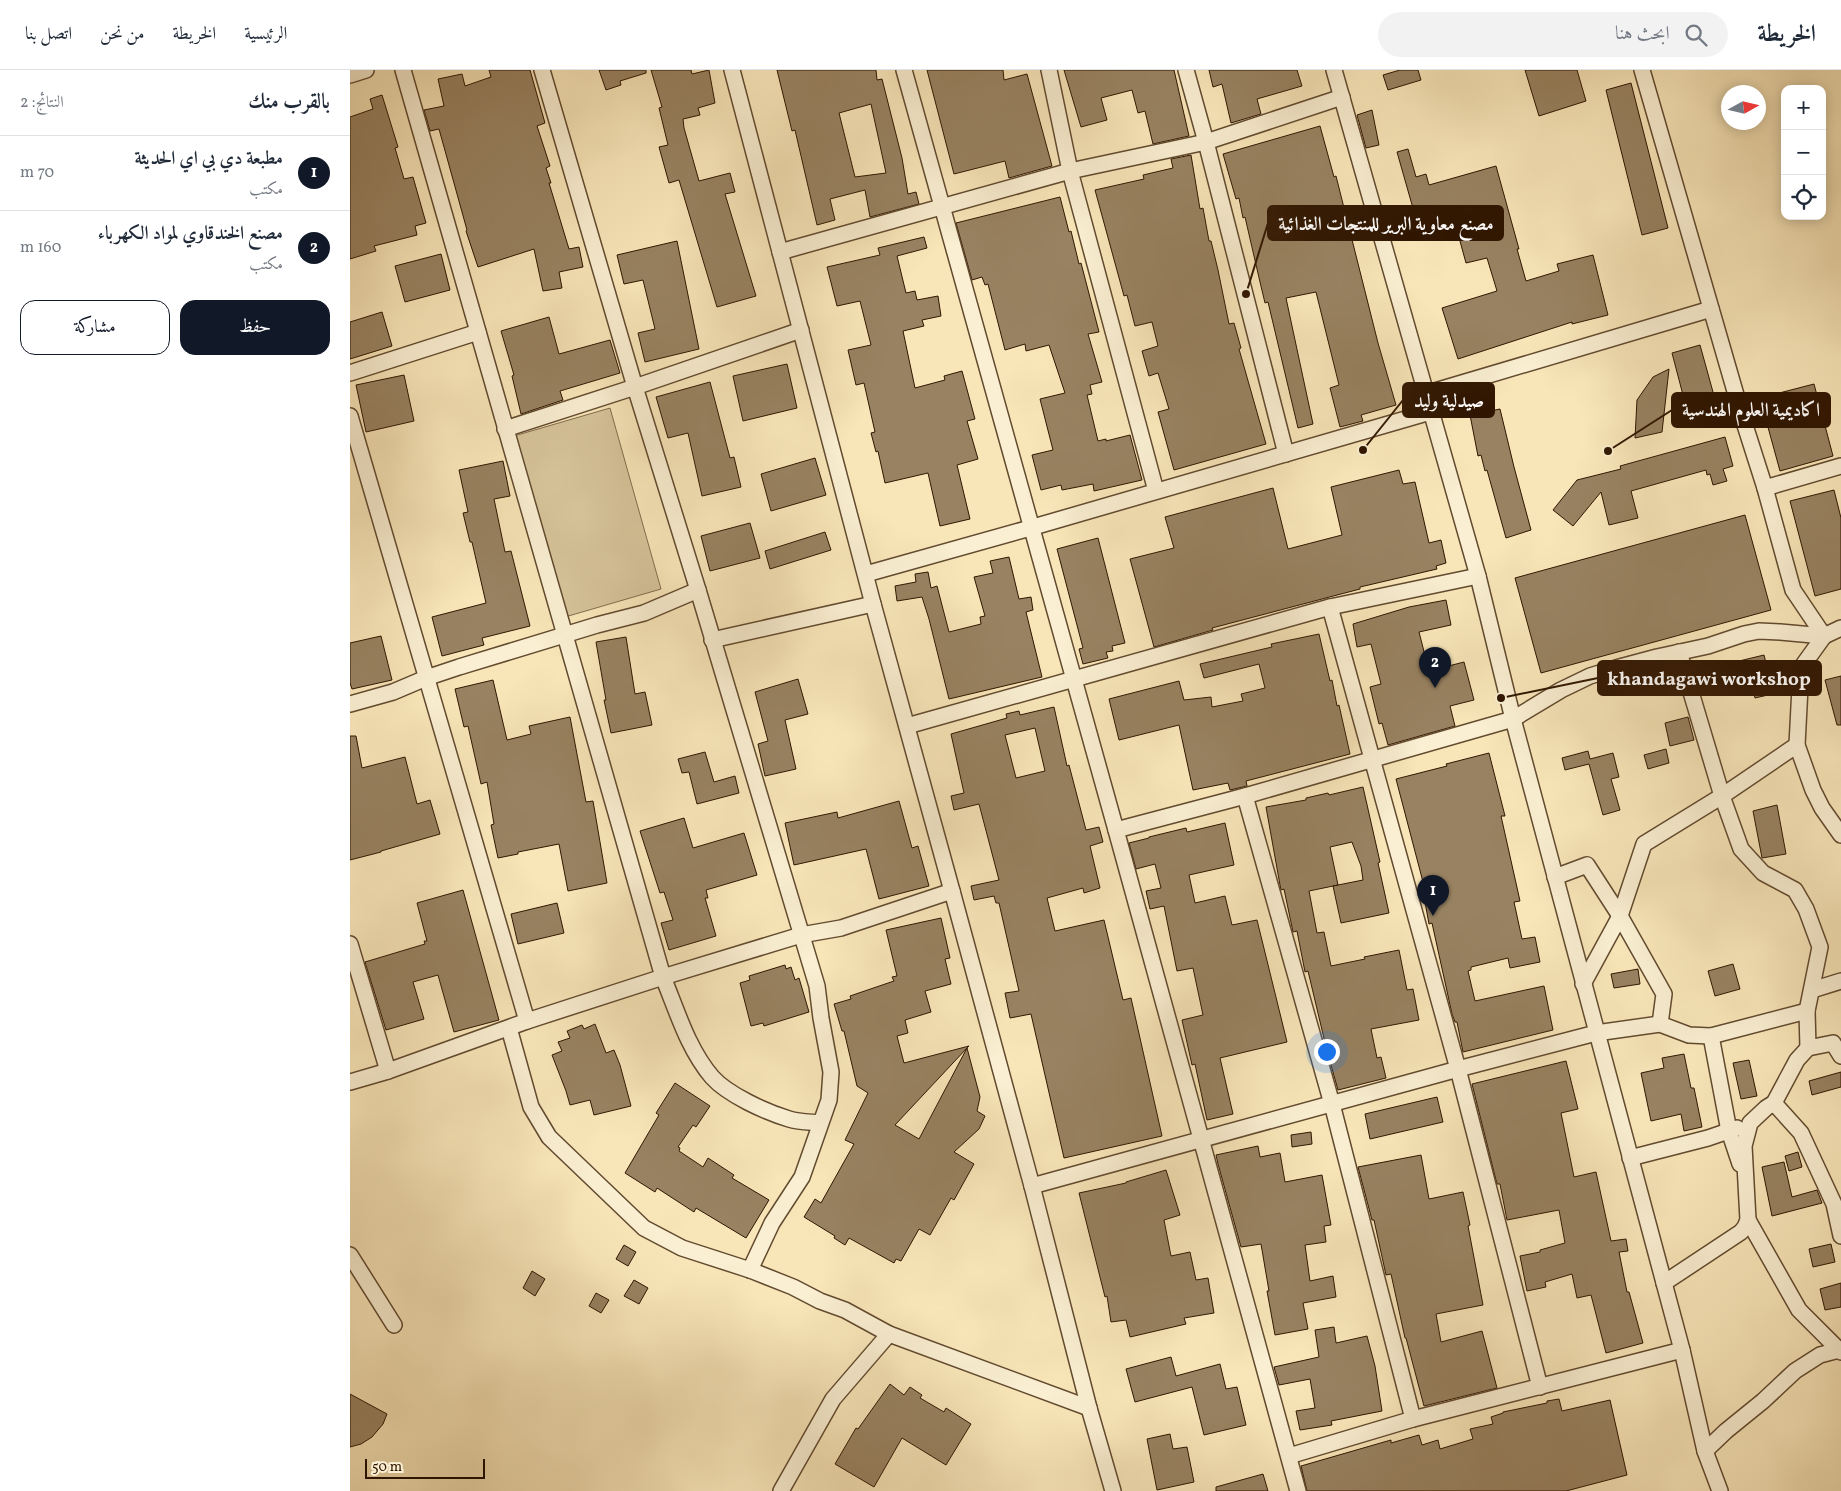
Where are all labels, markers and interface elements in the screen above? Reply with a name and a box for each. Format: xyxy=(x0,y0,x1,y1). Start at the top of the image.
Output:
search box xyxy=(1378,12,1728,57)
text: الخريطة xyxy=(1758,18,1816,52)
text: ابحث هنا xyxy=(1615,21,1670,47)
icon: search xyxy=(1682,21,1710,49)
text: اتصل بنا xyxy=(25,22,72,47)
text: من نحن xyxy=(100,22,144,47)
text: الخريطة xyxy=(172,22,216,47)
text: الرئيسية xyxy=(244,22,287,47)
north arrow xyxy=(1721,85,1766,130)
map controls xyxy=(1781,85,1826,220)
button: + xyxy=(1781,85,1826,130)
text: بالقرب منك xyxy=(248,88,330,117)
text: النتائج: 2 xyxy=(20,92,64,114)
button: − xyxy=(1781,130,1826,175)
text: مطبعة دي بي اي الحديثة xyxy=(134,146,283,172)
text: 70 m xyxy=(20,162,54,184)
text: 1 xyxy=(311,162,317,184)
button: locate xyxy=(1781,175,1826,220)
text: مكتب xyxy=(249,179,283,201)
callout: مصنع معاوية البرير للمنتجات الغذائية xyxy=(1268,206,1503,240)
text: مصنع معاوية البرير للمنتجات الغذائية xyxy=(1278,212,1494,241)
text: مصنع الخندقاوي لمواد الكهرباء xyxy=(98,221,283,247)
text: 160 m xyxy=(20,237,61,259)
text: 2 xyxy=(310,237,318,259)
text: مكتب xyxy=(249,254,283,276)
button: مشاركة xyxy=(20,300,170,355)
button: حفظ xyxy=(180,300,330,355)
callout: صيدلية وليد xyxy=(1403,383,1494,417)
text: صيدلية وليد xyxy=(1414,389,1484,415)
callout: اكاديمية العلوم الهندسية xyxy=(1672,393,1830,427)
text: اكاديمية العلوم الهندسية xyxy=(1682,398,1820,427)
pin: 2 xyxy=(1419,647,1451,688)
callout: khandagawi workshop xyxy=(1598,661,1821,695)
text: khandagawi workshop xyxy=(1607,667,1811,693)
pin: 1 xyxy=(1417,875,1449,916)
your location xyxy=(1314,1039,1340,1065)
scale bar xyxy=(365,1456,485,1479)
text: 50 m xyxy=(372,1458,402,1477)

